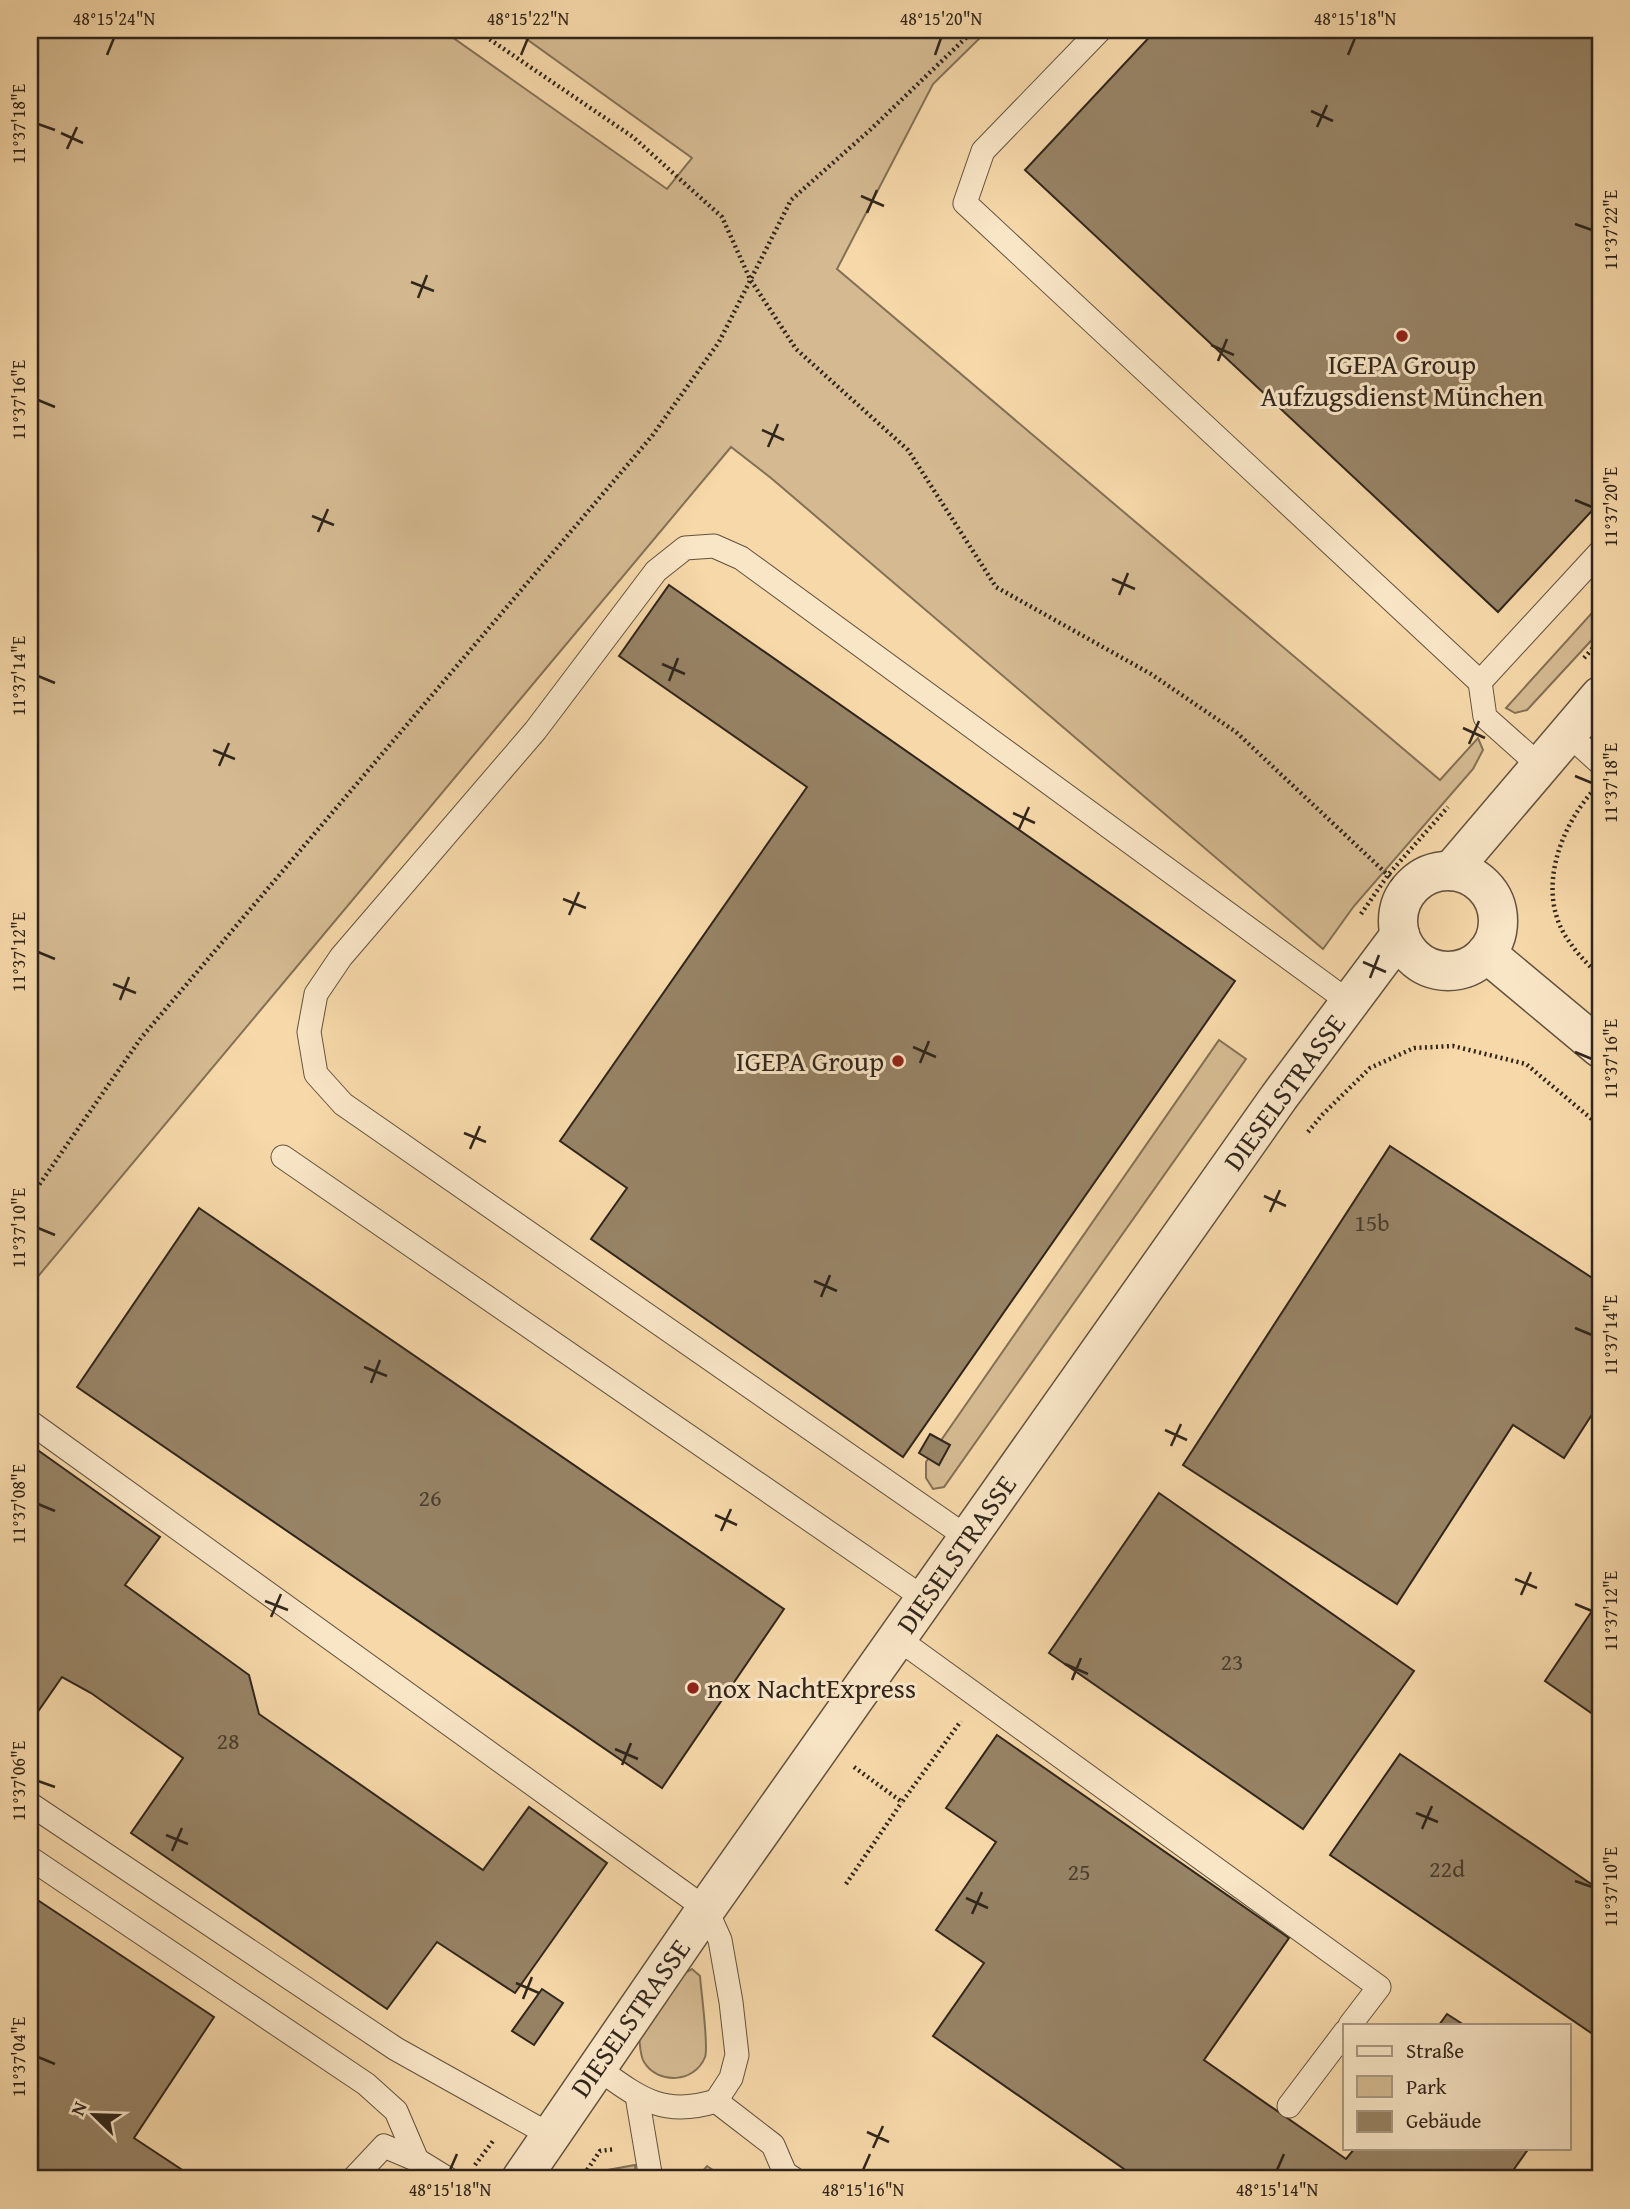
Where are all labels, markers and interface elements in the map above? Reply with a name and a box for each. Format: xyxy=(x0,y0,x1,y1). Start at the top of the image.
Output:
text: 48°15'24"N xyxy=(73,5,156,32)
text: 48°15'22"N xyxy=(487,5,570,32)
text: 48°15'20"N xyxy=(900,5,983,32)
text: 48°15'18"N xyxy=(1314,5,1397,32)
text: 11°37'18"E xyxy=(5,84,32,164)
text: 11°37'22"E xyxy=(1597,190,1624,270)
marker: IGEPA Group Aufzugsdienst München xyxy=(1394,328,1410,344)
place label: IGEPA Group Aufzugsdienst München xyxy=(1261,343,1544,416)
text: 11°37'16"E xyxy=(5,360,32,440)
text: 11°37'20"E xyxy=(1597,467,1624,547)
text: 11°37'14"E xyxy=(5,636,32,716)
text: 11°37'18"E xyxy=(1597,743,1624,823)
text: 11°37'12"E xyxy=(5,912,32,992)
street label: DIESELSTRASSE xyxy=(1213,1005,1355,1179)
text: 11°37'16"E xyxy=(1597,1019,1624,1099)
place label: IGEPA Group xyxy=(736,1040,884,1081)
marker: IGEPA Group xyxy=(890,1053,906,1069)
text: 11°37'10"E xyxy=(5,1188,32,1268)
house number: 15b xyxy=(1354,1205,1390,1240)
text: 11°37'14"E xyxy=(1597,1295,1624,1375)
text: 11°37'08"E xyxy=(5,1464,32,1544)
street label: DIESELSTRASSE xyxy=(886,1466,1026,1641)
house number: 26 xyxy=(418,1480,442,1515)
text: 11°37'12"E xyxy=(1597,1571,1624,1651)
house number: 23 xyxy=(1220,1644,1244,1679)
place label: nox NachtExpress xyxy=(707,1667,916,1708)
marker: nox NachtExpress xyxy=(685,1680,701,1696)
house number: 28 xyxy=(216,1723,240,1758)
text: 11°37'06"E xyxy=(5,1741,32,1821)
text: 11°37'10"E xyxy=(1597,1847,1624,1927)
house number: 22d xyxy=(1429,1851,1465,1886)
house number: 25 xyxy=(1067,1854,1091,1889)
street label: DIESELSTRASSE xyxy=(560,1930,700,2105)
text: 11°37'04"E xyxy=(5,2017,32,2097)
legend xyxy=(1343,2024,1570,2150)
text: Straße xyxy=(1406,2035,1464,2066)
text: Park xyxy=(1406,2071,1447,2102)
north arrow xyxy=(60,2080,130,2150)
text: N xyxy=(63,2097,94,2120)
text: Gebäude xyxy=(1406,2105,1482,2136)
text: 48°15'18"N xyxy=(409,2176,492,2203)
text: 48°15'16"N xyxy=(822,2176,905,2203)
text: 48°15'14"N xyxy=(1236,2176,1319,2203)

